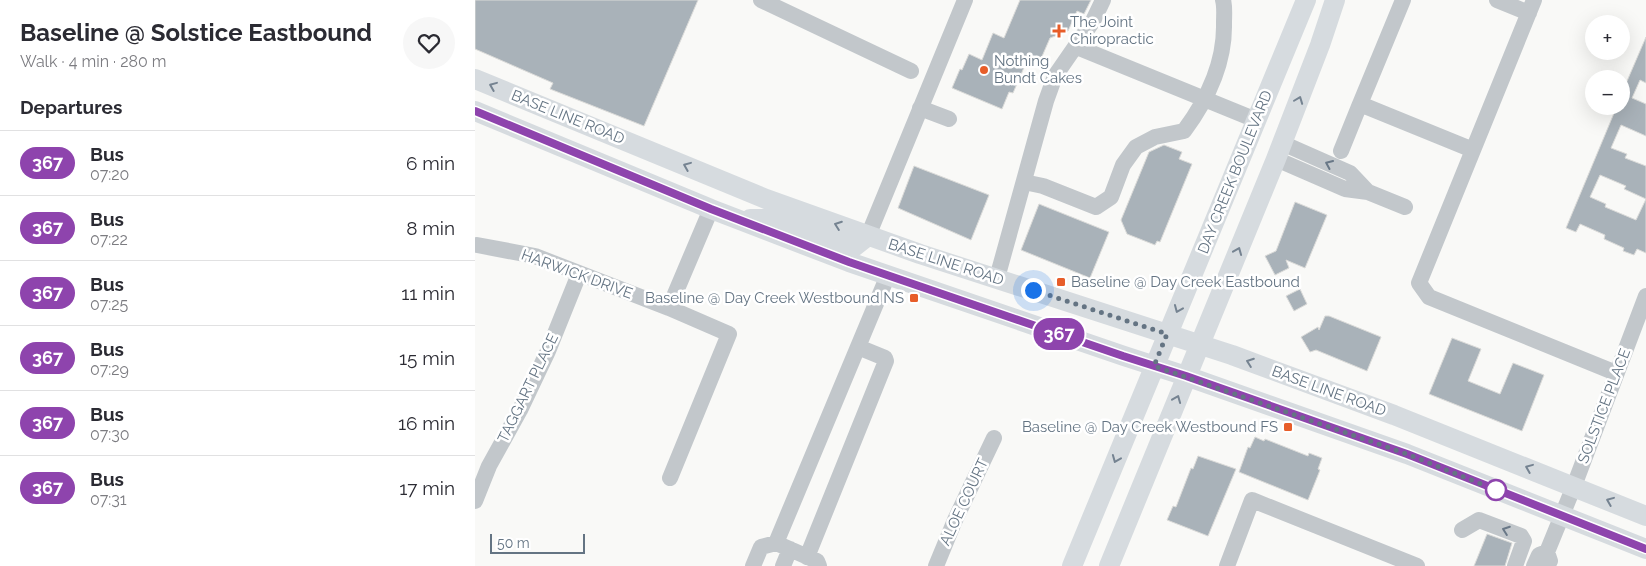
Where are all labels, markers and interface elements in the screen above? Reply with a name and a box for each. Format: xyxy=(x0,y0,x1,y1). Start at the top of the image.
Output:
place label: The Joint Chiropractic xyxy=(1070,13,1154,48)
map controls xyxy=(1585,15,1630,115)
button: + xyxy=(1585,15,1630,60)
button: heart xyxy=(403,17,455,69)
text: Baseline @ Solstice Eastbound xyxy=(20,18,372,47)
marker: The Joint Chiropractic xyxy=(1052,24,1066,38)
text: Walk · 4 min · 280 m xyxy=(20,52,167,71)
place label: Nothing Bundt Cakes xyxy=(994,52,1082,87)
marker: Nothing Bundt Cakes xyxy=(978,64,990,76)
button: − xyxy=(1585,70,1630,115)
one-way arrow xyxy=(489,82,498,93)
street label: BASE LINE ROAD xyxy=(509,86,627,148)
street label: DAY CREEK BOULEVARD xyxy=(1194,88,1276,256)
text: Departures xyxy=(20,96,122,118)
one-way arrow xyxy=(1293,96,1303,105)
text: Bus xyxy=(90,143,124,165)
text: 367 xyxy=(32,152,63,173)
text: 6 min xyxy=(406,152,455,174)
one-way arrow xyxy=(1325,159,1334,170)
one-way arrow xyxy=(683,162,692,173)
text: 07:20 xyxy=(90,165,129,184)
text: Bus xyxy=(90,208,124,230)
text: 367 xyxy=(32,217,63,238)
text: 8 min xyxy=(406,217,455,239)
one-way arrow xyxy=(834,221,843,231)
text: 07:22 xyxy=(90,230,128,249)
street label: BASE LINE ROAD xyxy=(886,235,1006,289)
street label: HARWICK DRIVE xyxy=(519,245,635,303)
one-way arrow xyxy=(1232,247,1242,256)
text: Bus xyxy=(90,273,124,295)
place label: Baseline @ Day Creek Eastbound xyxy=(1071,273,1300,291)
marker: Baseline @ Day Creek Eastbound xyxy=(1055,276,1067,288)
your location xyxy=(1021,278,1046,303)
text: 367 xyxy=(32,282,63,303)
text: 11 min xyxy=(401,282,455,304)
place label: Baseline @ Day Creek Westbound NS xyxy=(645,289,904,307)
marker: Baseline @ Day Creek Westbound NS xyxy=(908,292,920,304)
text: 07:25 xyxy=(90,295,128,314)
one-way arrow xyxy=(1173,304,1184,313)
line badge: 367 xyxy=(1030,318,1088,350)
text: 367 xyxy=(1043,323,1075,344)
street label: TAGGART PLACE xyxy=(494,331,562,445)
text: Bus xyxy=(90,338,124,360)
street label: SOLSTICE PLACE xyxy=(1574,346,1634,466)
text: 367 xyxy=(32,347,63,368)
text: 15 min xyxy=(399,347,455,369)
one-way arrow xyxy=(1246,358,1255,368)
text: 07:29 xyxy=(90,360,129,379)
street label: BASE LINE ROAD xyxy=(1269,362,1389,420)
one-way arrow xyxy=(1170,395,1181,404)
text: Bus xyxy=(90,403,124,425)
text: 367 xyxy=(32,412,63,433)
text: 16 min xyxy=(398,412,455,434)
place label: Baseline @ Day Creek Westbound FS xyxy=(1022,418,1278,436)
marker: Baseline @ Day Creek Westbound FS xyxy=(1282,421,1294,433)
text: 07:30 xyxy=(90,425,130,444)
one-way arrow xyxy=(1112,454,1122,463)
street label: ALOE COURT xyxy=(936,455,992,549)
one-way arrow xyxy=(1525,464,1533,474)
text: Bus xyxy=(90,468,124,490)
text: 367 xyxy=(32,477,63,498)
text: 17 min xyxy=(399,477,455,499)
unlabelled marker xyxy=(1485,479,1507,501)
text: 07:31 xyxy=(90,490,127,509)
one-way arrow xyxy=(1606,497,1615,508)
one-way arrow xyxy=(1502,526,1511,536)
scale bar xyxy=(490,531,585,554)
text: 50 m xyxy=(497,535,530,551)

